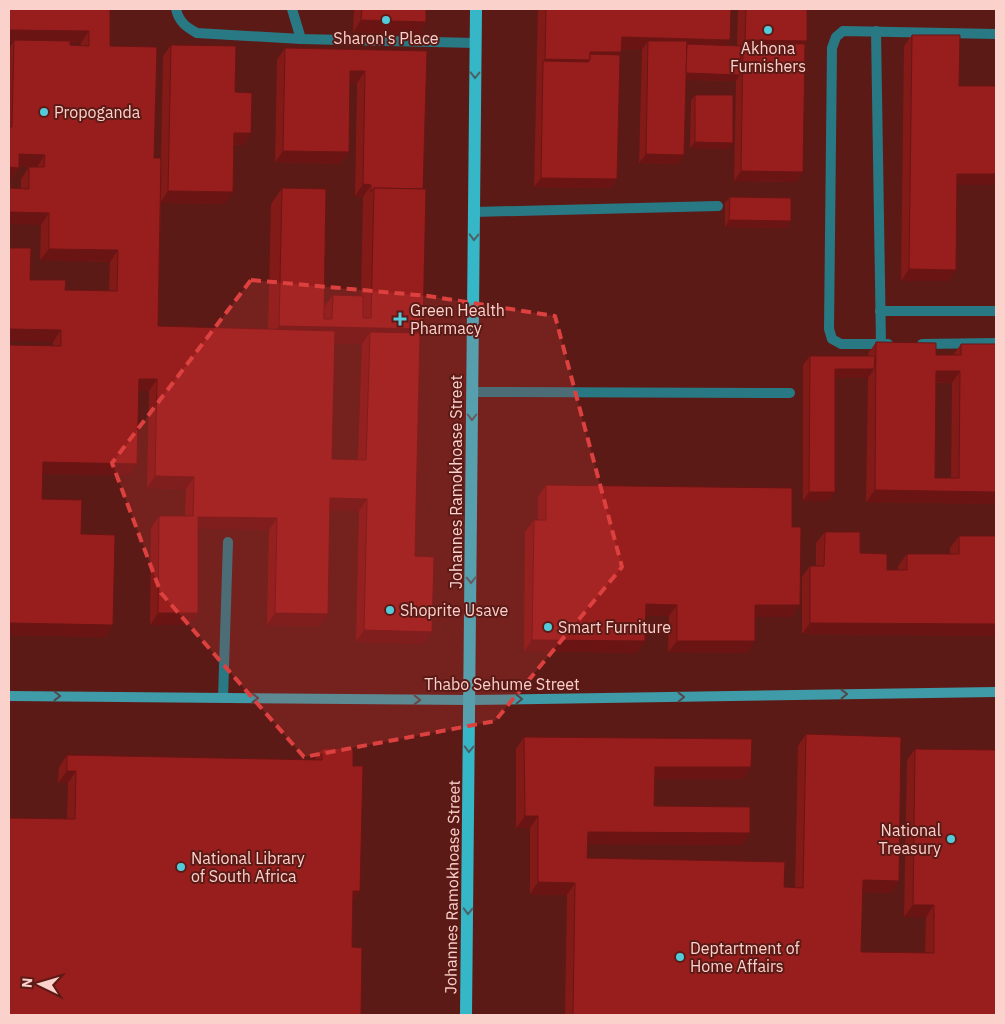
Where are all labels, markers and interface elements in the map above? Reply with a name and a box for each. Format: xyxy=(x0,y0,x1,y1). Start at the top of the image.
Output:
marker: Sharon's Place xyxy=(380,14,392,26)
marker: Akhona Furnishers xyxy=(762,24,774,36)
place label: Sharon's Place xyxy=(333,28,439,48)
place label: Akhona Furnishers xyxy=(730,38,806,76)
one-way arrow xyxy=(470,71,481,79)
place label: Propoganda xyxy=(54,102,141,122)
marker: Propoganda xyxy=(38,106,50,118)
one-way arrow xyxy=(469,234,479,242)
place label: Green Health Pharmacy xyxy=(410,300,505,338)
marker: Green Health Pharmacy xyxy=(394,313,406,325)
street label: Johannes Ramokhoase Street xyxy=(446,375,466,589)
one-way arrow xyxy=(467,414,477,422)
one-way arrow xyxy=(466,576,476,584)
place label: Shoprite Usave xyxy=(400,600,508,620)
marker: Shoprite Usave xyxy=(384,604,396,616)
place label: Smart Furniture xyxy=(558,617,671,637)
marker: Smart Furniture xyxy=(542,621,554,633)
street label: Thabo Sehume Street xyxy=(424,674,580,694)
one-way arrow xyxy=(840,689,848,700)
one-way arrow xyxy=(54,691,62,701)
one-way arrow xyxy=(678,692,685,702)
one-way arrow xyxy=(252,693,259,703)
one-way arrow xyxy=(515,694,523,705)
one-way arrow xyxy=(414,695,422,705)
one-way arrow xyxy=(464,745,475,753)
street label: Johannes Ramokhoase Street xyxy=(440,780,464,994)
place label: National Treasury xyxy=(879,820,941,858)
marker: National Treasury xyxy=(945,833,957,845)
place label: National Library of South Africa xyxy=(191,848,305,886)
marker: National Library of South Africa xyxy=(175,861,187,873)
one-way arrow xyxy=(462,908,473,916)
place label: Deptartment of Home Affairs xyxy=(690,938,800,976)
marker: Deptartment of Home Affairs xyxy=(674,951,686,963)
north arrow xyxy=(15,959,65,1009)
text: N xyxy=(18,977,36,989)

